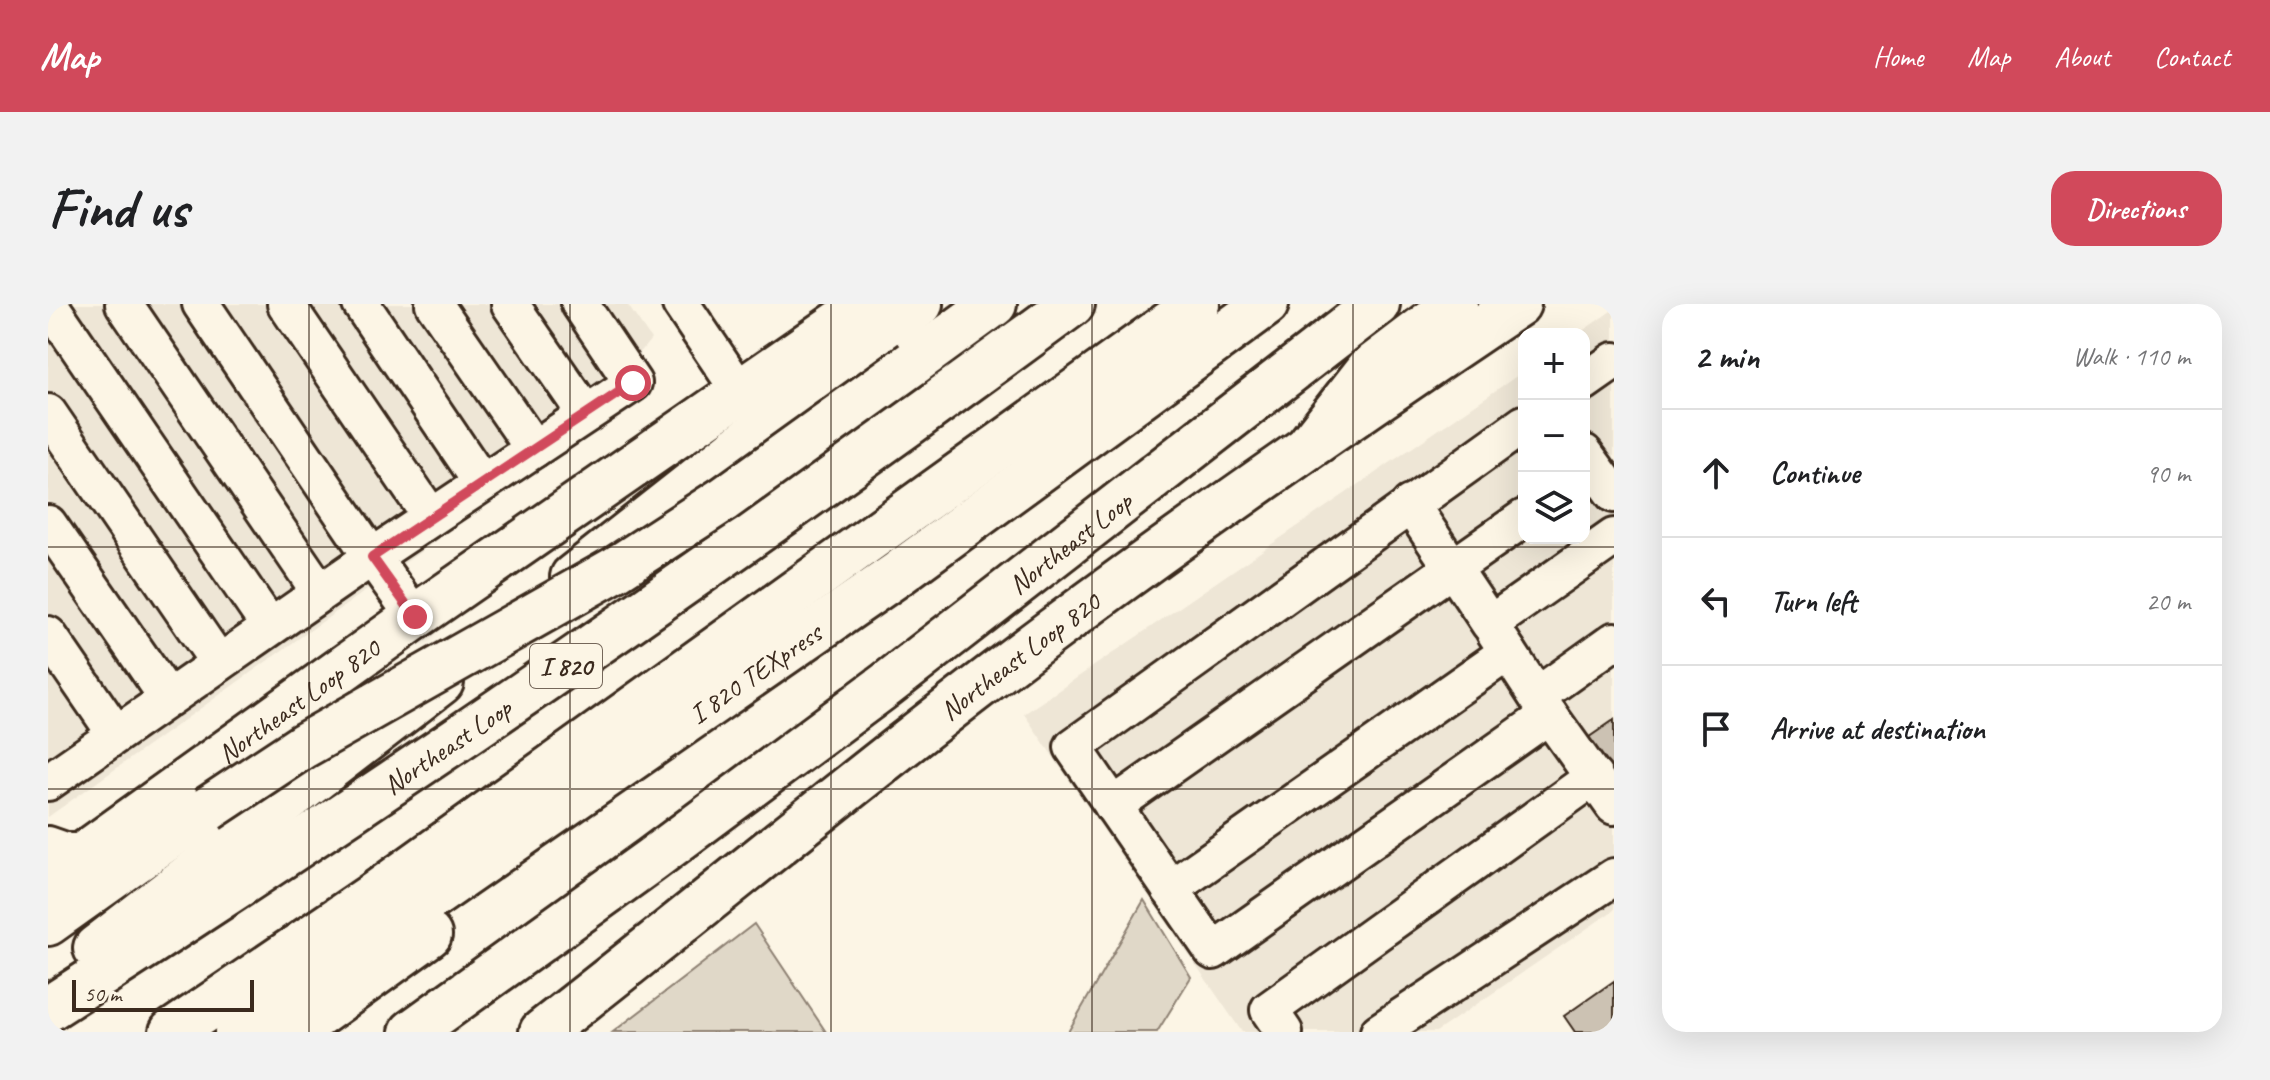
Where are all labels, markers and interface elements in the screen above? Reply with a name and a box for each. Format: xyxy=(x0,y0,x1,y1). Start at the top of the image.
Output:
text: Map xyxy=(40,33,99,80)
text: Home xyxy=(1873,39,1923,74)
text: Map xyxy=(1967,39,2010,74)
text: About xyxy=(2054,39,2110,74)
text: Contact xyxy=(2154,39,2230,74)
button: Directions xyxy=(2051,171,2222,246)
text: Find us xyxy=(48,173,188,244)
map controls xyxy=(1518,328,1590,544)
button: + xyxy=(1518,328,1590,400)
text: 2 min xyxy=(1694,335,1759,378)
text: Walk · 110 m xyxy=(2073,340,2190,373)
route start xyxy=(615,365,651,401)
button: − xyxy=(1518,400,1590,472)
icon: ahead xyxy=(1694,451,1738,495)
text: Continue xyxy=(1770,454,1860,492)
text: 90 m xyxy=(2146,457,2190,490)
button: layers xyxy=(1518,472,1590,544)
street label: Northeast Loop xyxy=(1001,482,1141,601)
icon: left xyxy=(1694,579,1738,623)
text: Turn left xyxy=(1770,582,1857,620)
street label: Northeast Loop 820 xyxy=(932,583,1109,728)
text: 20 m xyxy=(2146,585,2190,618)
route end xyxy=(397,599,433,635)
street label: I 820 TEXpress xyxy=(682,614,830,731)
street label: Northeast Loop 820 xyxy=(210,629,388,771)
road number: I 820 xyxy=(530,644,602,688)
street label: Northeast Loop xyxy=(376,689,520,802)
icon: arrive xyxy=(1694,707,1738,751)
text: Arrive at destination xyxy=(1770,710,1985,748)
scale bar xyxy=(72,976,254,1012)
text: 50 m xyxy=(84,980,121,1008)

